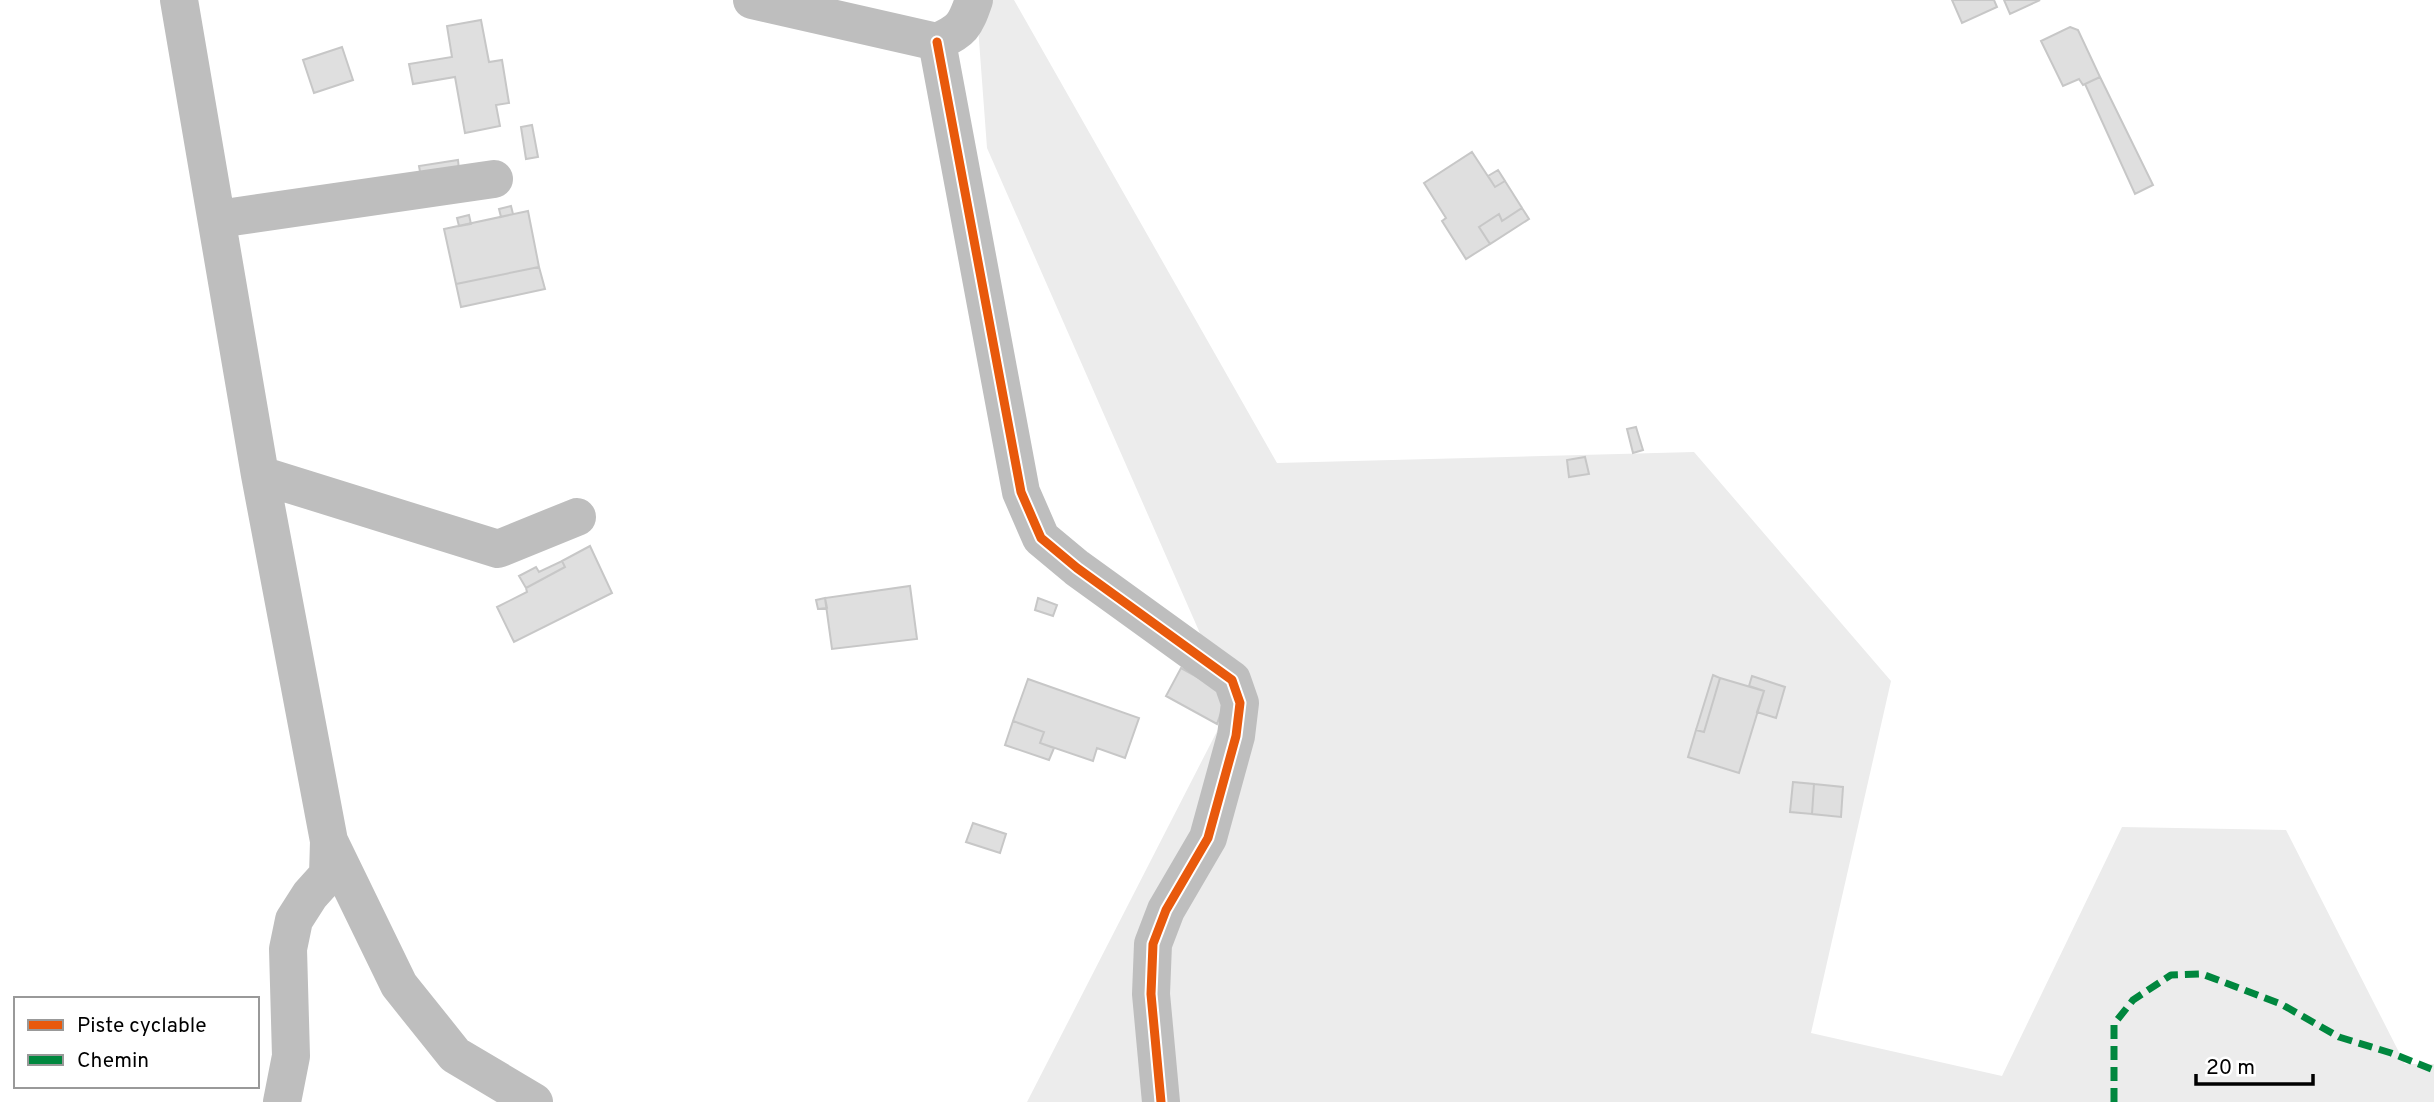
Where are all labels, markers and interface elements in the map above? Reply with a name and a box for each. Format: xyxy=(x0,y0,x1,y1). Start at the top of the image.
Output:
legend xyxy=(14,997,259,1088)
text: Piste cyclable xyxy=(77,1013,207,1040)
scale bar xyxy=(2196,1042,2313,1086)
text: Chemin xyxy=(77,1048,149,1075)
text: 20 m xyxy=(2206,1055,2255,1082)

